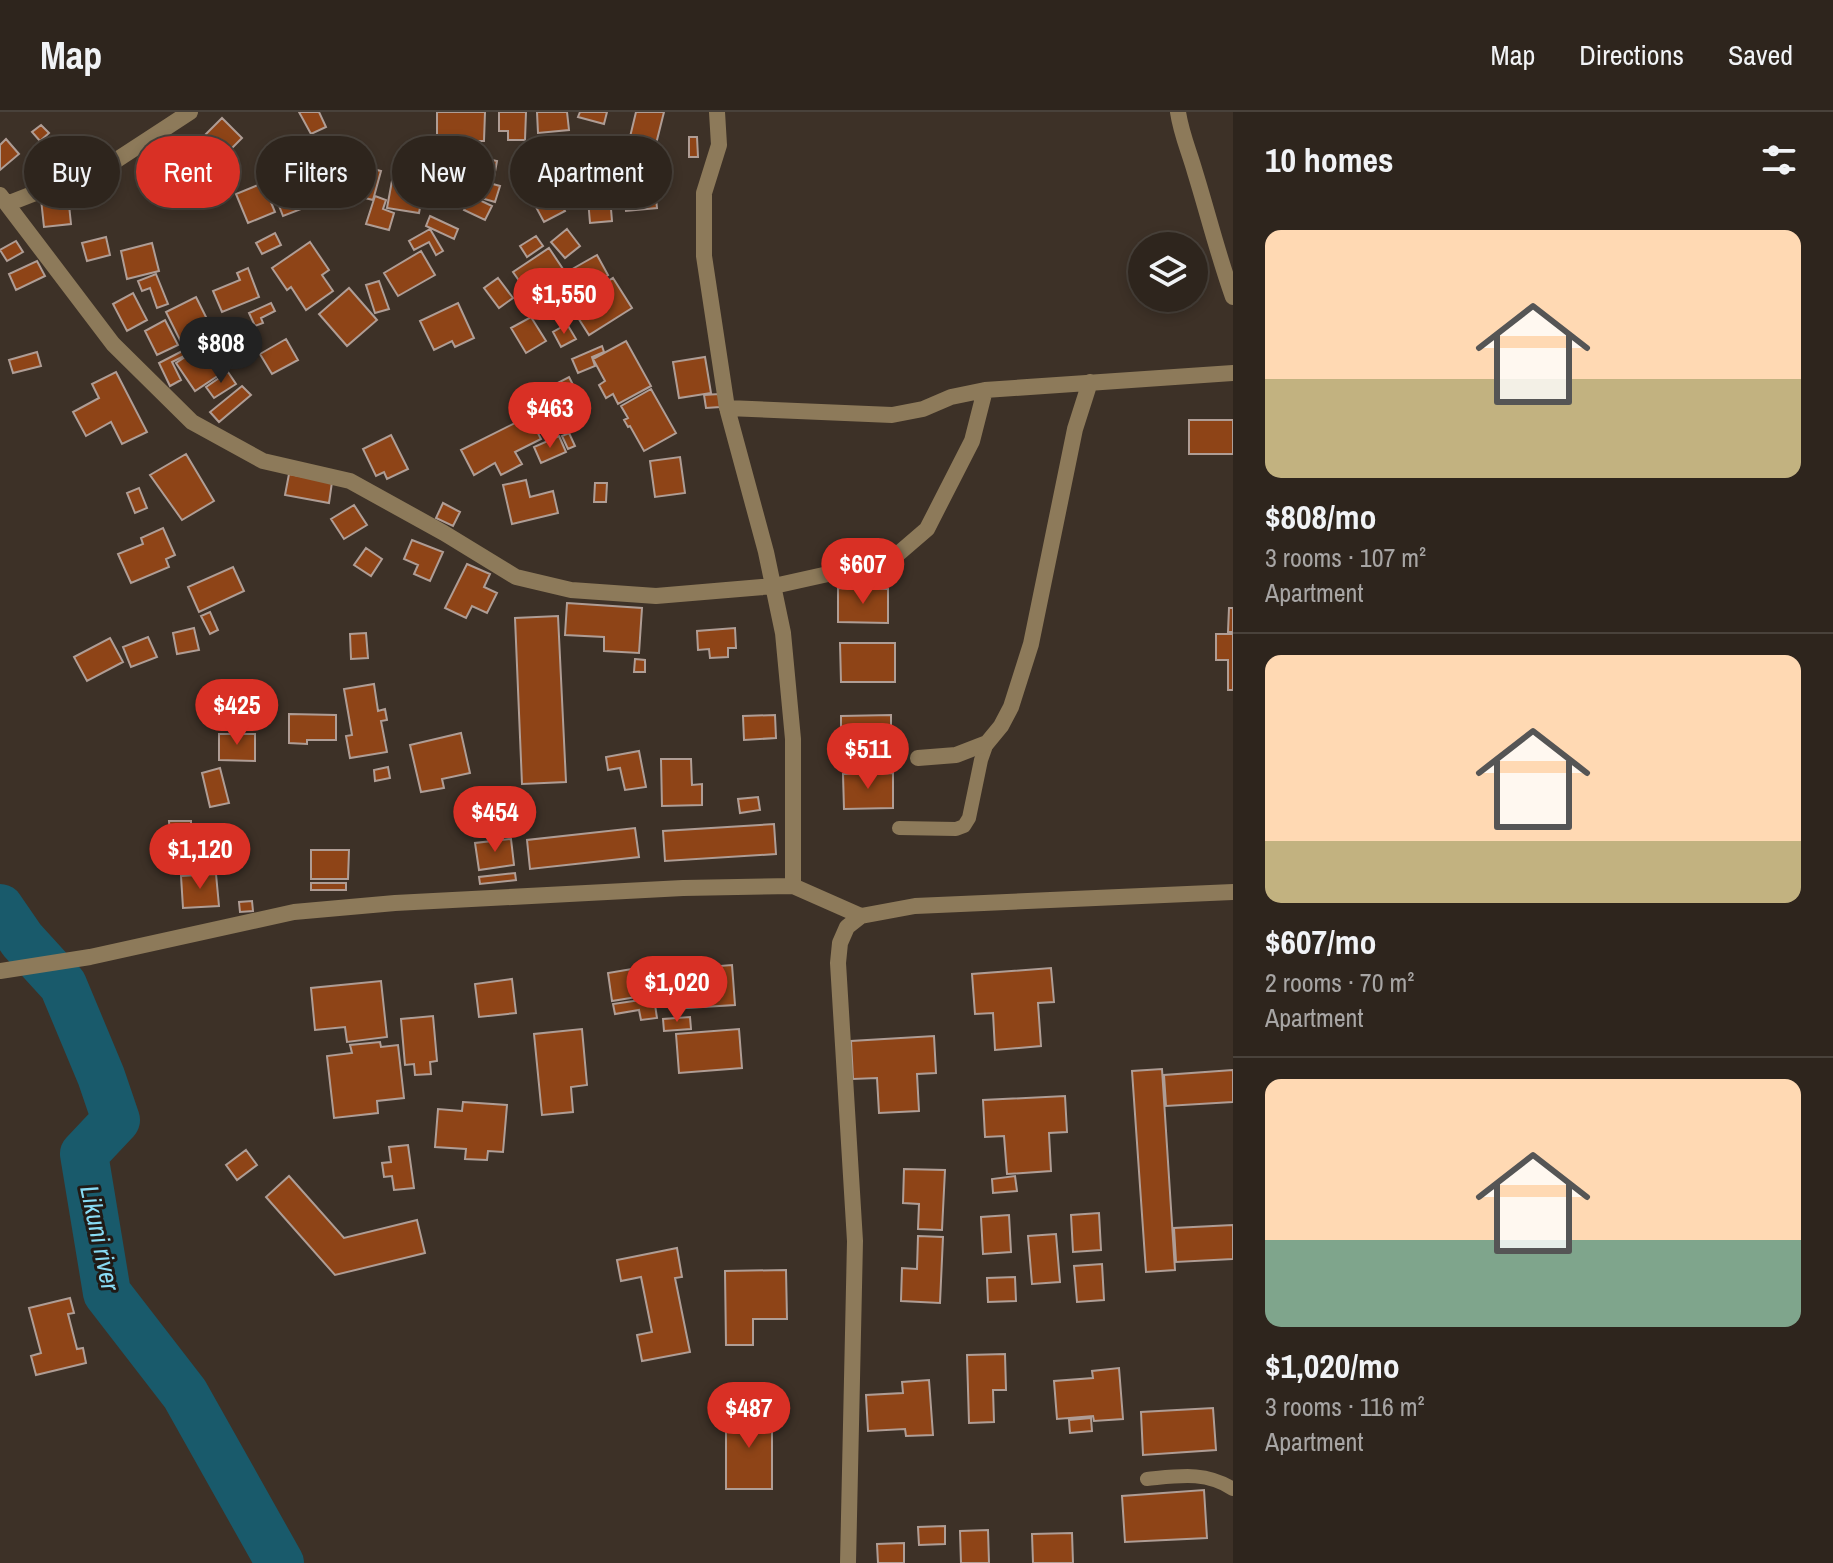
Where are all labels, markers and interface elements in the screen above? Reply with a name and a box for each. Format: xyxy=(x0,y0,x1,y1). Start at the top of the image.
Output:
text: Map xyxy=(40,30,102,81)
text: Map xyxy=(1491,36,1535,74)
text: Directions xyxy=(1579,36,1684,74)
text: Saved xyxy=(1728,36,1793,74)
chip: Buy xyxy=(24,136,120,208)
chip: Rent xyxy=(136,136,240,208)
chip: Filters xyxy=(256,136,376,208)
chip: New xyxy=(392,136,494,208)
chip: Apartment xyxy=(510,136,672,208)
text: 10 homes xyxy=(1265,137,1394,183)
icon: filters xyxy=(1757,138,1801,182)
map controls xyxy=(1128,232,1208,312)
button: layers xyxy=(1128,232,1208,312)
pin: $1,550 xyxy=(499,268,629,336)
text: $1,550 xyxy=(531,276,597,311)
icon: home xyxy=(1461,282,1605,426)
pin: $808 xyxy=(174,317,268,385)
text: $808 xyxy=(197,325,245,360)
pin: $463 xyxy=(503,382,597,450)
text: $463 xyxy=(526,390,574,425)
text: $808/mo xyxy=(1265,494,1377,540)
pin: $607 xyxy=(816,538,910,606)
text: 3 rooms · 107 m² xyxy=(1265,540,1426,575)
text: $607 xyxy=(839,546,887,581)
text: Apartment xyxy=(1265,575,1363,610)
pin: $425 xyxy=(190,679,284,747)
text: $425 xyxy=(213,687,261,722)
icon: home xyxy=(1461,707,1605,851)
pin: $511 xyxy=(821,723,915,791)
text: $511 xyxy=(845,731,891,766)
pin: $454 xyxy=(448,786,542,854)
text: $454 xyxy=(471,794,519,829)
pin: $1,120 xyxy=(135,823,265,891)
text: $1,120 xyxy=(167,831,233,866)
text: $607/mo xyxy=(1265,919,1377,965)
pin: $1,020 xyxy=(612,956,742,1024)
text: $1,020 xyxy=(644,964,710,999)
text: 2 rooms · 70 m² xyxy=(1265,965,1414,1000)
text: Apartment xyxy=(1265,1000,1363,1035)
icon: home xyxy=(1461,1131,1605,1275)
water label: Likuni river xyxy=(72,1182,129,1295)
text: $1,020/mo xyxy=(1265,1343,1400,1389)
pin: $487 xyxy=(702,1382,796,1450)
text: 3 rooms · 116 m² xyxy=(1265,1389,1425,1424)
text: $487 xyxy=(725,1390,773,1425)
text: Apartment xyxy=(1265,1424,1363,1459)

